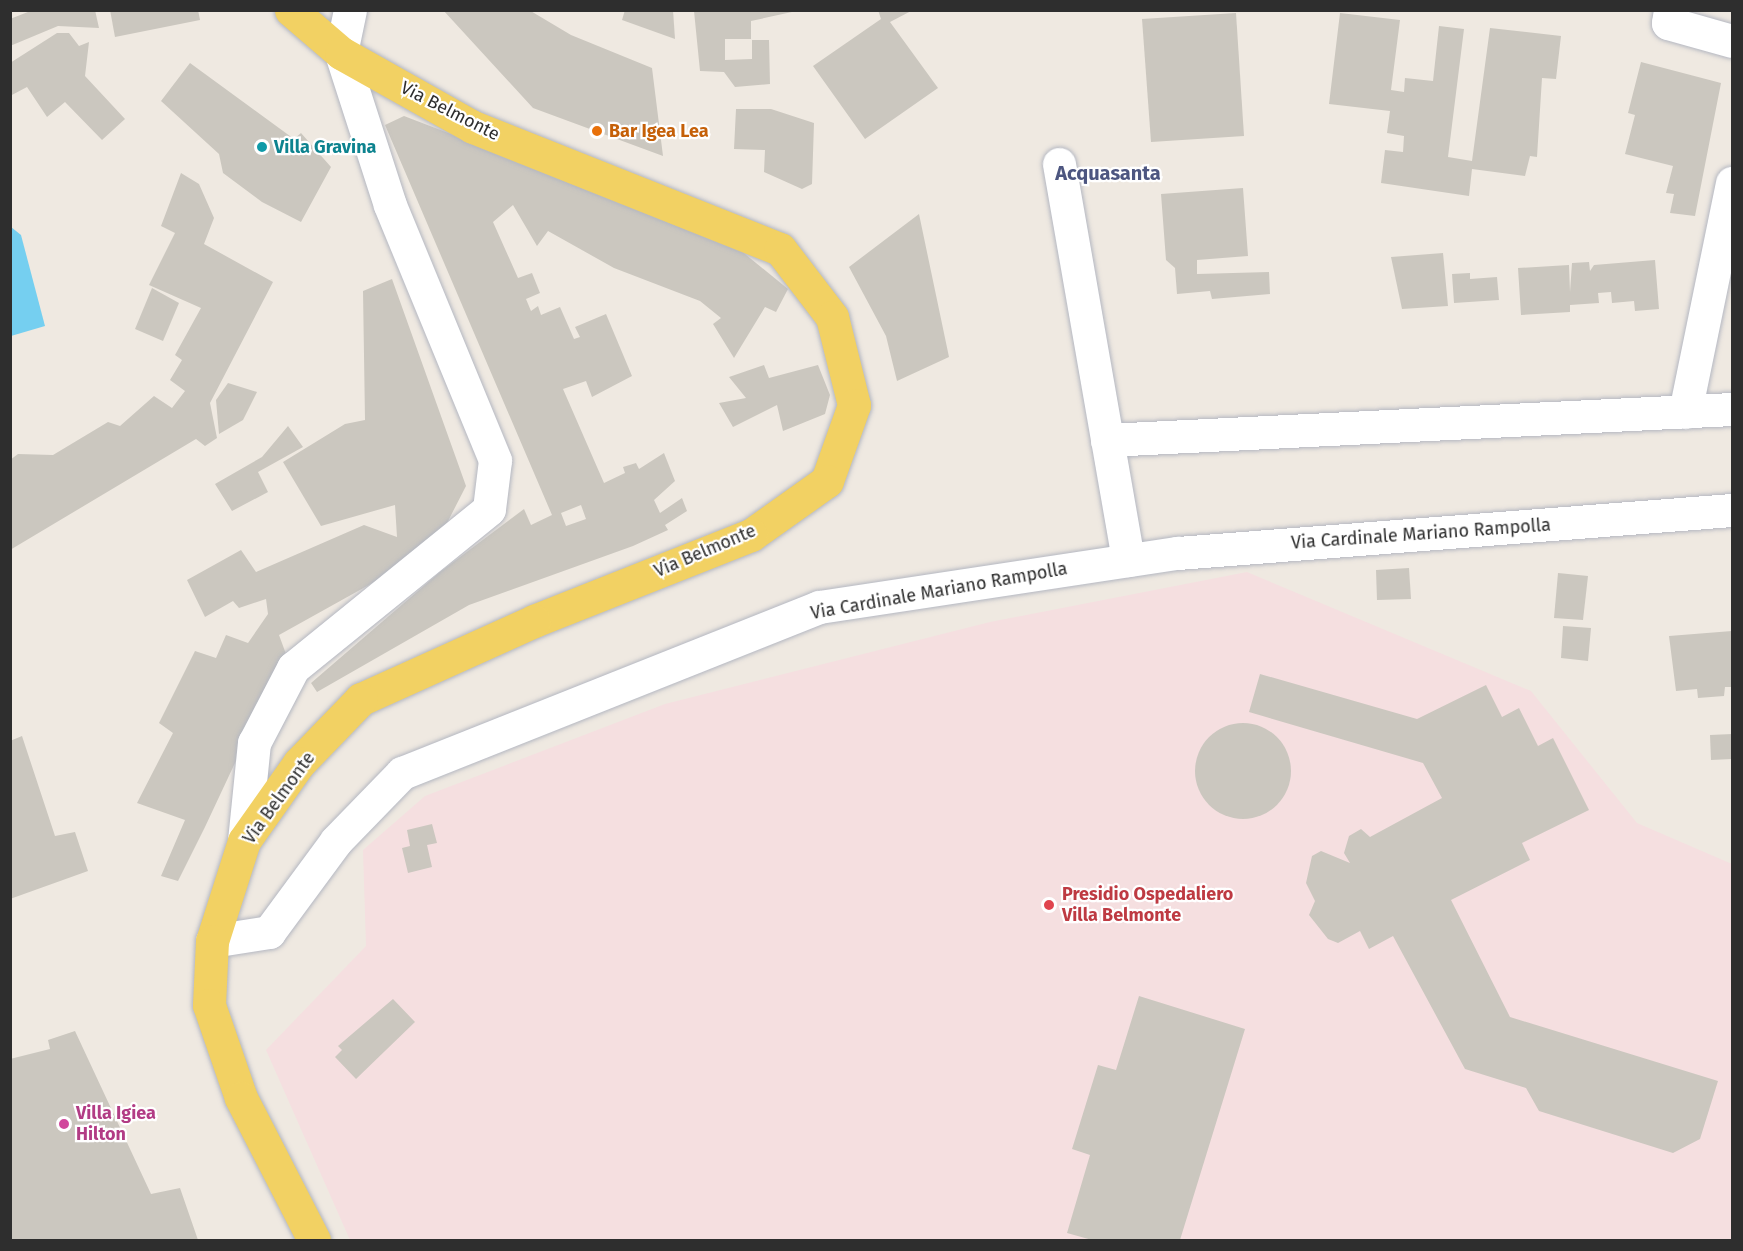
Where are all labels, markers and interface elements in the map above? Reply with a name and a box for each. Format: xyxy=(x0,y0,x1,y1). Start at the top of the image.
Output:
street label: Via Belmonte xyxy=(397,77,503,145)
place label: Bar Igea Lea xyxy=(609,120,709,142)
marker: Bar Igea Lea xyxy=(590,124,604,138)
place label: Villa Gravina xyxy=(274,136,376,158)
marker: Villa Gravina xyxy=(255,140,269,154)
district label: Acquasanta xyxy=(1055,161,1161,185)
street label: Via Cardinale Mariano Rampolla xyxy=(1290,514,1552,554)
street label: Via Belmonte xyxy=(651,520,759,582)
street label: Via Cardinale Mariano Rampolla xyxy=(809,558,1069,624)
street label: Via Belmonte xyxy=(238,748,320,848)
place label: Presidio Ospedaliero Villa Belmonte xyxy=(1062,884,1233,926)
marker: Presidio Ospedaliero Villa Belmonte xyxy=(1040,896,1058,914)
place label: Villa Igiea Hilton xyxy=(76,1103,156,1146)
marker: Villa Igiea Hilton xyxy=(57,1117,71,1131)

